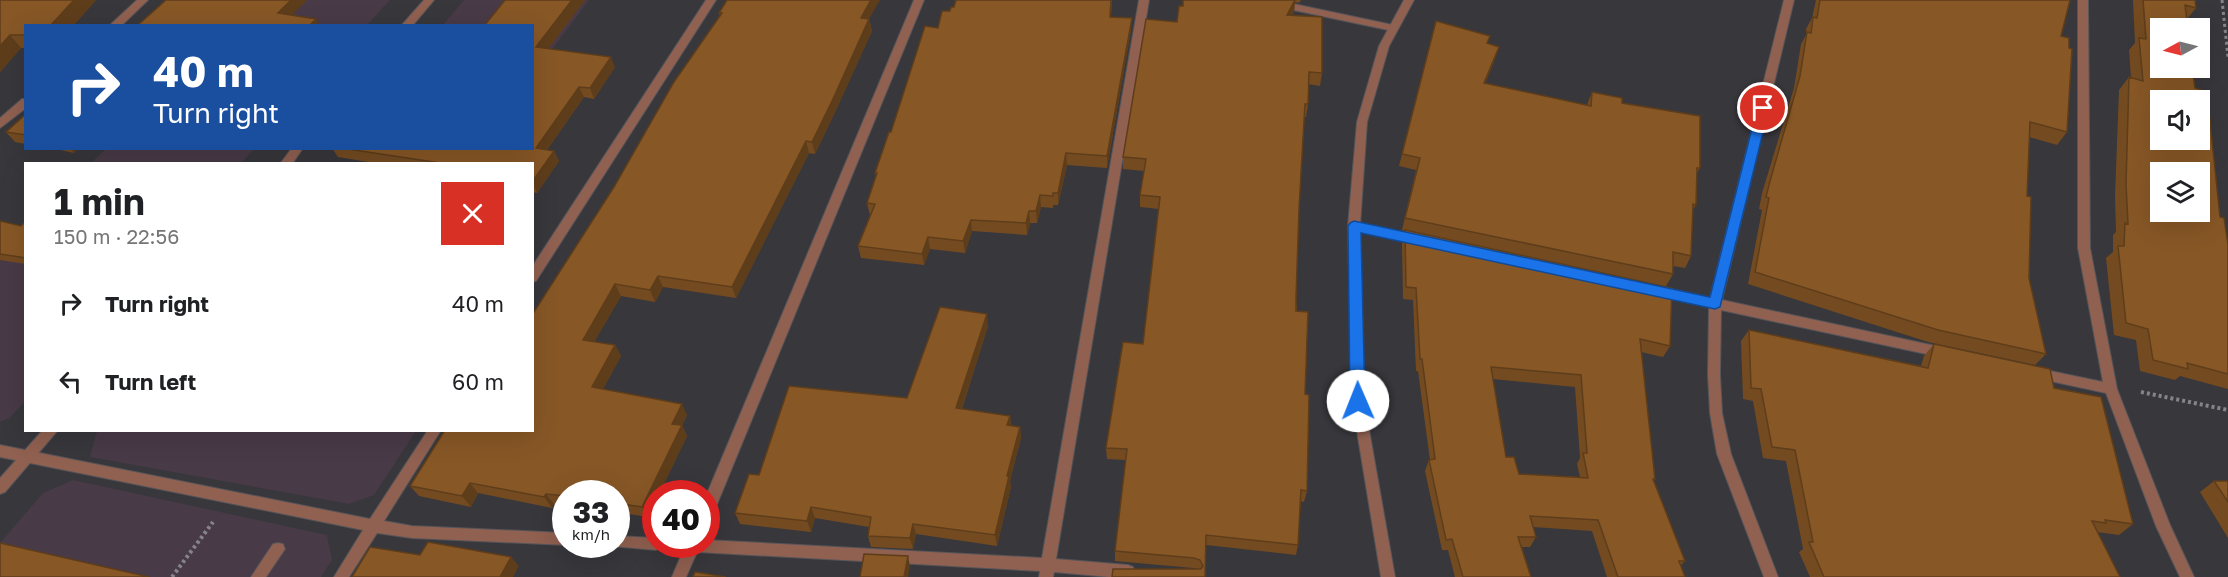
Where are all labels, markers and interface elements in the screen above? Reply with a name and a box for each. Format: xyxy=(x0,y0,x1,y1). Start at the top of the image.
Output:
north arrow xyxy=(2150,18,2210,78)
map controls xyxy=(2150,18,2210,222)
text: 40 m xyxy=(153,46,254,96)
icon: right xyxy=(54,48,132,126)
pin xyxy=(1737,82,1788,133)
button: sound xyxy=(2150,90,2210,150)
icon: arrive xyxy=(1746,91,1779,124)
text: Turn right xyxy=(153,97,279,129)
button: layers xyxy=(2150,162,2210,222)
text: 1 min xyxy=(54,180,145,223)
button: close xyxy=(441,182,504,245)
text: 150 m · 22:56 xyxy=(54,224,179,248)
icon: right xyxy=(54,287,87,320)
text: Turn right xyxy=(105,290,209,317)
text: 40 m xyxy=(452,290,504,317)
icon: left xyxy=(54,365,87,398)
text: Turn left xyxy=(105,368,196,395)
text: 60 m xyxy=(452,368,504,395)
position arrow xyxy=(1326,369,1390,433)
speed limit sign: 40 xyxy=(642,480,720,558)
text: 33 xyxy=(573,494,609,530)
text: km/h xyxy=(572,525,610,543)

